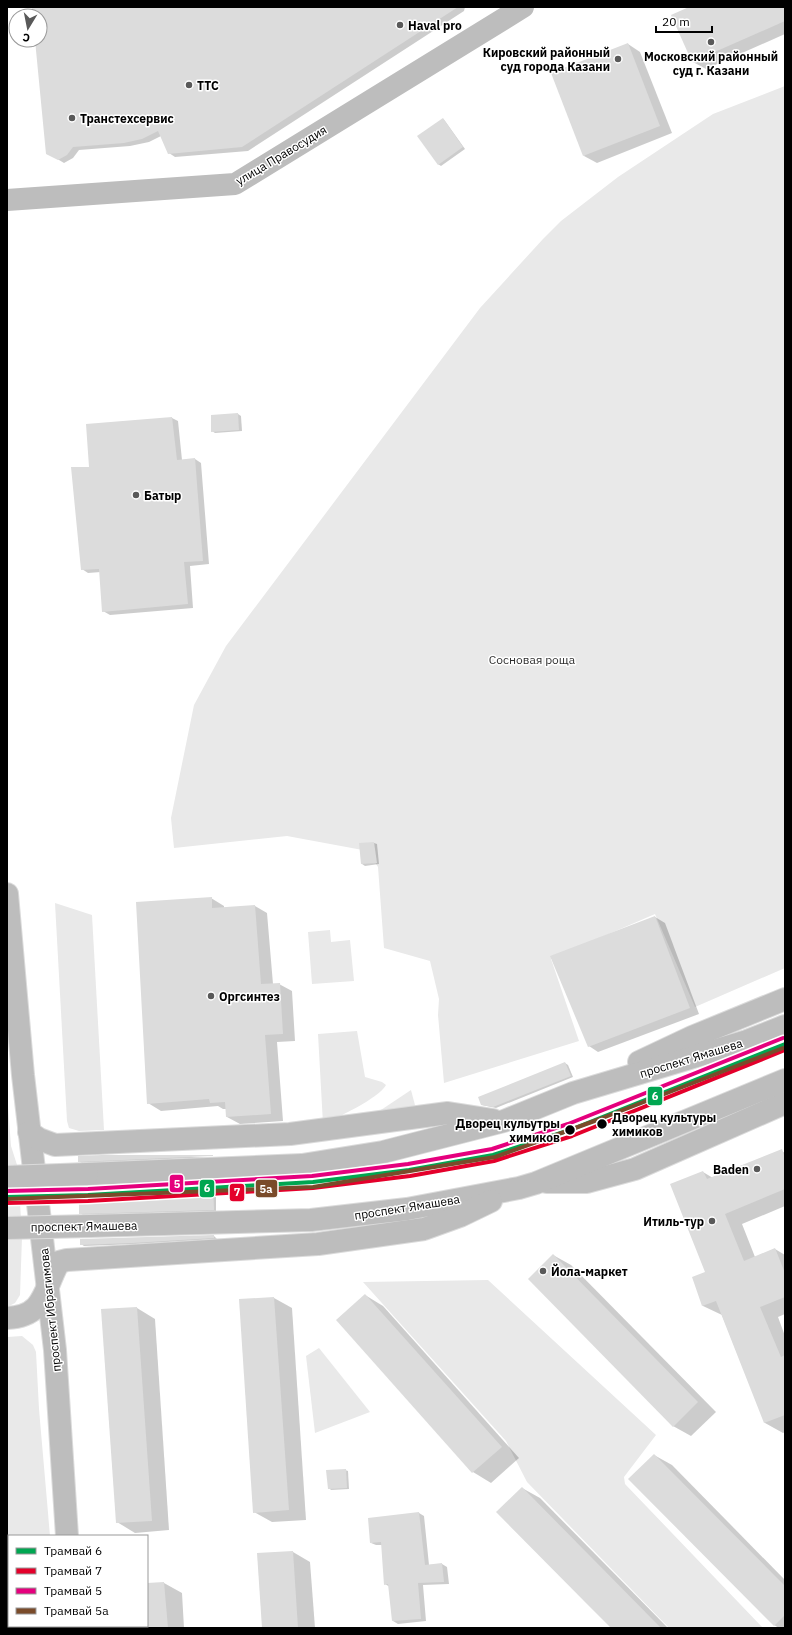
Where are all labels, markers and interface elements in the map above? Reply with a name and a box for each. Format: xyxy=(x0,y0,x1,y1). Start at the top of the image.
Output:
north arrow xyxy=(8,8,48,48)
scale bar xyxy=(656,8,712,34)
text: 20 m xyxy=(662,14,690,29)
place label: Haval pro xyxy=(408,18,462,33)
marker: Haval pro xyxy=(395,20,405,30)
text: С xyxy=(22,30,31,45)
marker: Московский районный суд г. Казани xyxy=(706,37,716,47)
place label: Кировский районный суд города Казани xyxy=(483,45,610,74)
place label: Московский районный суд г. Казани xyxy=(644,49,778,78)
marker: Кировский районный суд города Казани xyxy=(613,54,623,64)
place label: ТТС xyxy=(197,78,219,93)
marker: ТТС xyxy=(184,80,194,90)
place label: Транстехсервис xyxy=(80,111,174,126)
marker: Транстехсервис xyxy=(67,113,77,123)
street label: улица Правосудия xyxy=(233,122,329,188)
place label: Батыр xyxy=(144,488,181,503)
marker: Батыр xyxy=(131,490,141,500)
park label: Сосновая роща xyxy=(489,652,576,667)
place label: Оргсинтез xyxy=(219,989,280,1004)
marker: Оргсинтез xyxy=(206,991,216,1001)
street label: проспект Ямашева xyxy=(638,1035,745,1081)
line badge: 6 xyxy=(647,1086,663,1106)
text: 6 xyxy=(652,1089,659,1103)
place label: Дворец культуры химиков xyxy=(612,1110,716,1139)
place label: Дворец кульутры химиков xyxy=(456,1116,560,1145)
marker: Дворец культуры химиков xyxy=(595,1117,609,1131)
marker: Дворец кульутры химиков xyxy=(563,1123,577,1137)
place label: Baden xyxy=(713,1162,749,1177)
marker: Baden xyxy=(752,1164,762,1174)
line badge: 5 xyxy=(169,1174,184,1193)
text: 5 xyxy=(174,1177,181,1191)
line badge: 6 xyxy=(199,1179,215,1198)
line badge: 5а xyxy=(255,1179,278,1198)
text: 6 xyxy=(204,1181,211,1195)
text: 5а xyxy=(260,1182,272,1196)
line badge: 7 xyxy=(229,1183,245,1202)
text: 7 xyxy=(234,1185,241,1199)
street label: проспект Ямашева xyxy=(353,1191,461,1223)
place label: Итиль-тур xyxy=(643,1214,704,1229)
marker: Итиль-тур xyxy=(707,1216,717,1226)
street label: проспект Ямашева xyxy=(30,1218,138,1234)
street label: проспект Ибрагимова xyxy=(36,1247,64,1373)
place label: Йола-маркет xyxy=(551,1263,628,1279)
marker: Йола-маркет xyxy=(538,1266,548,1276)
legend xyxy=(8,1535,148,1627)
text: Трамвай 6 xyxy=(44,1543,102,1558)
text: Трамвай 7 xyxy=(44,1563,102,1578)
text: Трамвай 5 xyxy=(44,1583,102,1598)
text: Трамвай 5а xyxy=(44,1603,109,1618)

